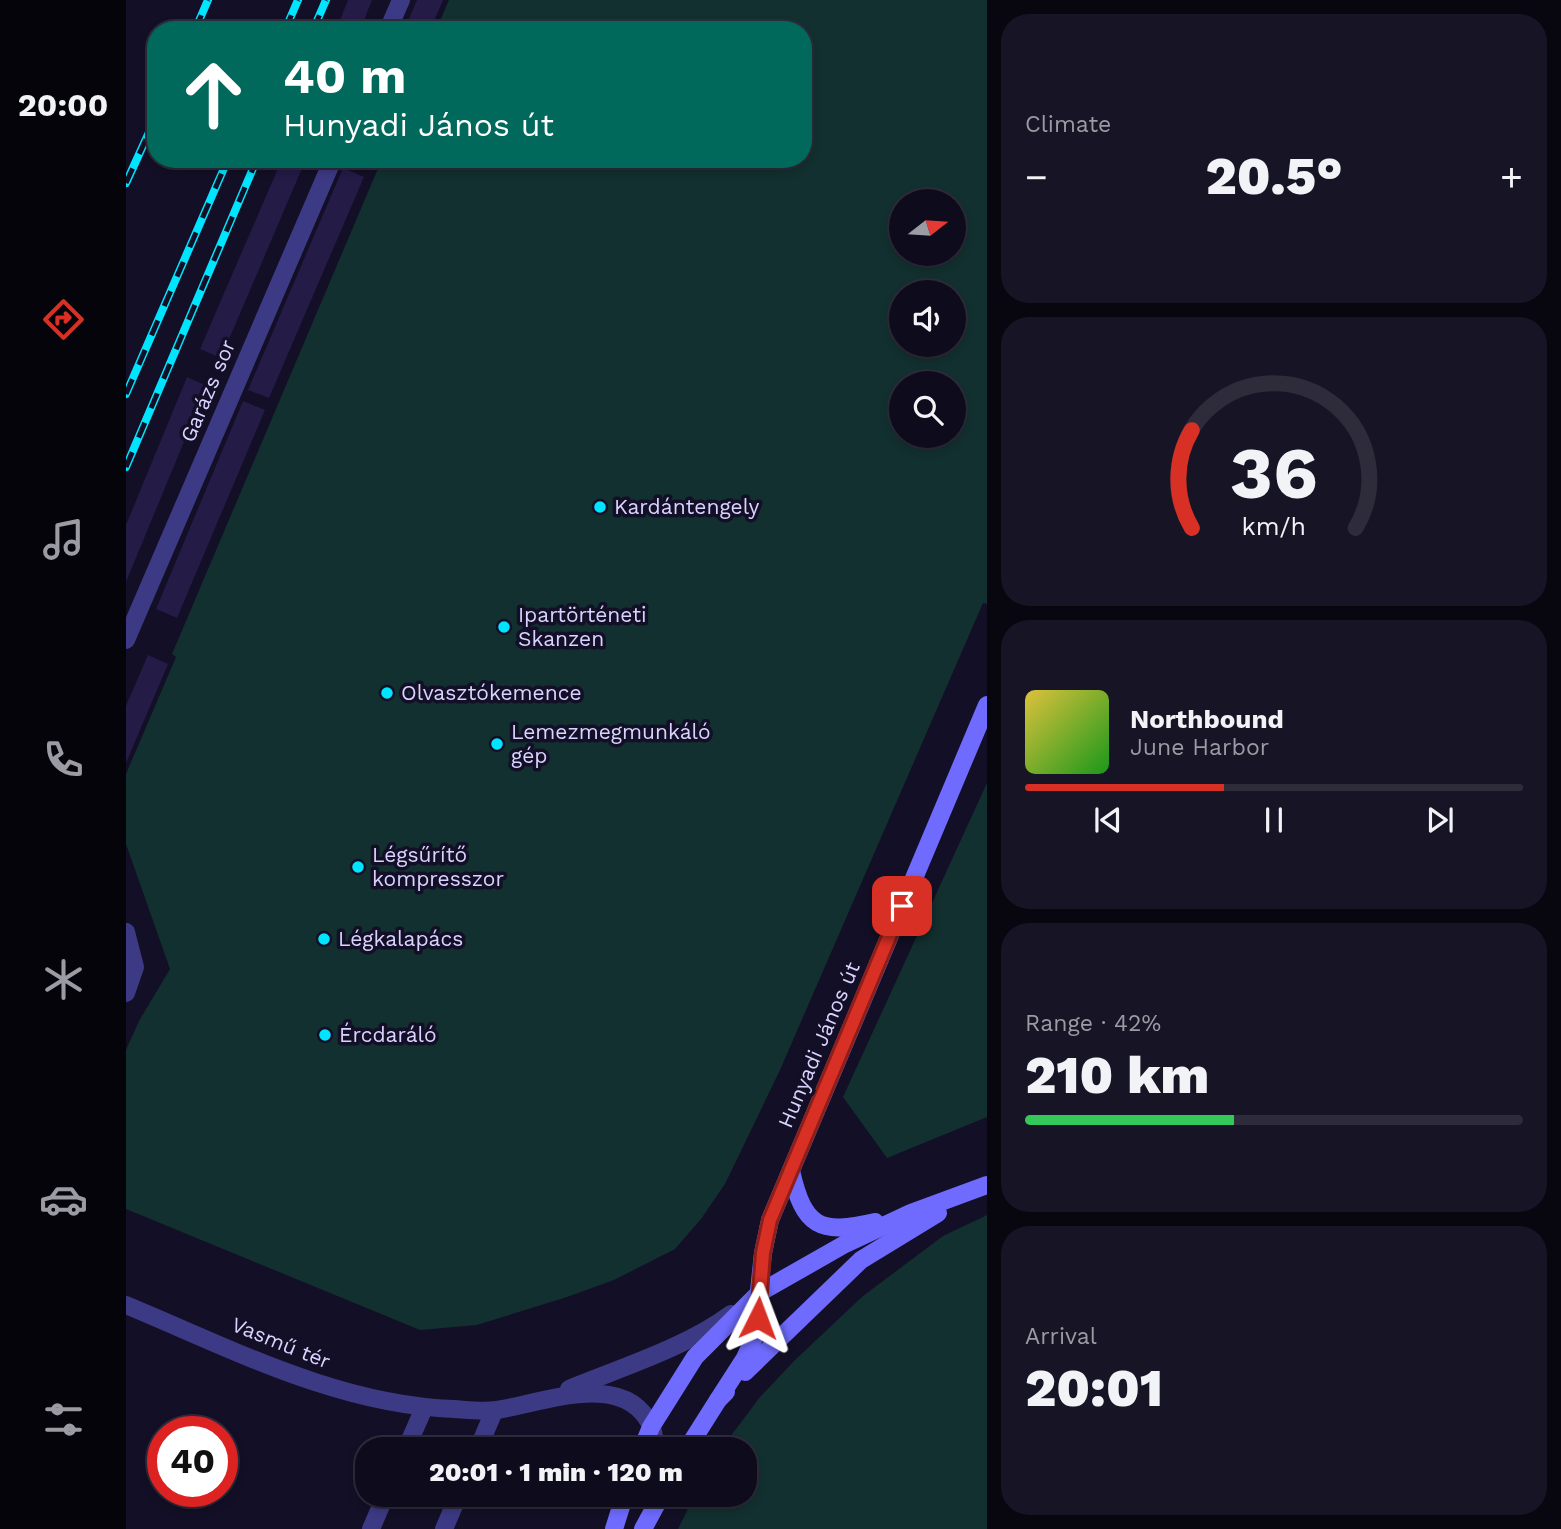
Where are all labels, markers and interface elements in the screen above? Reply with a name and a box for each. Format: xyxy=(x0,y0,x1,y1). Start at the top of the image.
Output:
text: 40 m xyxy=(283,47,406,105)
icon: ahead xyxy=(168,49,259,140)
text: 20:00 xyxy=(18,86,108,124)
text: Hunyadi János út xyxy=(283,106,554,144)
text: Climate xyxy=(1025,111,1111,138)
text: 20.5° xyxy=(1205,146,1343,207)
text: − xyxy=(1025,155,1048,199)
text: + xyxy=(1500,155,1523,199)
north arrow xyxy=(889,189,966,266)
map controls xyxy=(889,189,966,448)
button: sound xyxy=(889,280,966,357)
icon: directions xyxy=(39,295,88,344)
street label: Garázs sor xyxy=(175,335,240,446)
button: search xyxy=(889,371,966,448)
text: 36 xyxy=(1230,430,1318,516)
place label: Kardántengely xyxy=(614,494,760,519)
marker: Kardántengely xyxy=(592,499,608,515)
text: km/h xyxy=(1242,511,1306,540)
icon: music xyxy=(39,515,88,564)
place label: Ipartörténeti Skanzen xyxy=(518,602,647,651)
marker: Ipartörténeti Skanzen xyxy=(496,619,512,635)
place label: Olvasztókemence xyxy=(401,680,582,705)
marker: Olvasztókemence xyxy=(379,685,395,701)
text: Northbound xyxy=(1130,704,1284,734)
place label: Lemezmegmunkáló gép xyxy=(511,719,711,768)
text: June Harbor xyxy=(1130,734,1269,761)
icon: phone xyxy=(39,735,88,784)
marker: Lemezmegmunkáló gép xyxy=(489,736,505,752)
icon: previous xyxy=(1089,801,1127,839)
icon: pause xyxy=(1255,801,1293,839)
icon: next xyxy=(1421,801,1459,839)
place label: Légsűrítő kompresszor xyxy=(372,842,504,891)
marker: Légsűrítő kompresszor xyxy=(350,859,366,875)
pin xyxy=(872,876,932,936)
icon: arrive xyxy=(883,887,921,925)
place label: Légkalapács xyxy=(338,926,463,951)
marker: Légkalapács xyxy=(316,931,332,947)
icon: climate xyxy=(39,955,88,1004)
street label: Hunyadi János út xyxy=(772,958,865,1131)
text: Range · 42% xyxy=(1025,1010,1161,1037)
place label: Ércdaráló xyxy=(339,1022,437,1047)
marker: Ércdaráló xyxy=(317,1027,333,1043)
text: 210 km xyxy=(1025,1045,1209,1106)
icon: car xyxy=(39,1175,88,1224)
position arrow xyxy=(721,1281,795,1355)
street label: Vasmű tér xyxy=(228,1311,335,1374)
text: Arrival xyxy=(1025,1323,1097,1350)
text: 20:01 xyxy=(1025,1358,1163,1419)
icon: filters xyxy=(39,1395,88,1444)
speed limit sign: 40 xyxy=(147,1416,238,1507)
text: 20:01 · 1 min · 120 m xyxy=(429,1457,683,1487)

